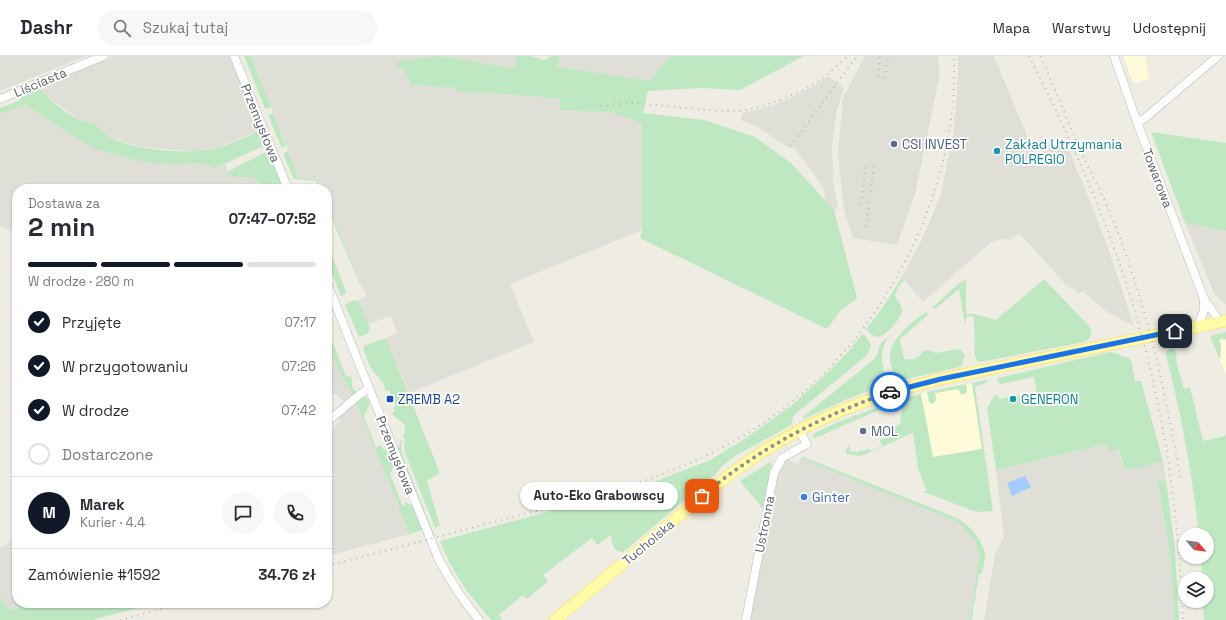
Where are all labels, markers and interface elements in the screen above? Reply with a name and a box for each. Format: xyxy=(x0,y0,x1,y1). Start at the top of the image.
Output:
search box xyxy=(97,10,377,46)
text: Dashr xyxy=(20,15,73,40)
icon: search xyxy=(111,17,133,39)
text: Szukaj tutaj xyxy=(143,18,228,37)
text: Mapa xyxy=(993,19,1030,37)
text: Warstwy xyxy=(1052,19,1111,37)
text: Udostępnij xyxy=(1133,19,1206,37)
street label: Liściasta xyxy=(11,64,70,101)
street label: Przemysłowa xyxy=(237,81,284,165)
place label: CSI INVEST xyxy=(902,136,968,153)
place label: Zakład Utrzymania POLREGIO xyxy=(1005,136,1123,168)
marker: CSI INVEST xyxy=(889,139,899,149)
marker: Zakład Utrzymania POLREGIO xyxy=(992,146,1002,156)
street label: Towarowa xyxy=(1138,146,1177,211)
text: Dostawa za xyxy=(28,195,100,212)
text: 07:47–07:52 xyxy=(228,209,316,228)
text: 2 min xyxy=(28,210,95,244)
text: W drodze · 280 m xyxy=(28,273,134,290)
icon: check xyxy=(28,311,50,333)
text: Przyjęte xyxy=(62,313,121,332)
text: 07:17 xyxy=(285,314,316,331)
pin xyxy=(1158,314,1192,348)
icon: home xyxy=(1164,320,1186,342)
icon: check xyxy=(28,355,50,377)
text: W przygotowaniu xyxy=(62,357,188,376)
text: 07:26 xyxy=(281,358,316,375)
courier xyxy=(870,372,910,412)
icon: car xyxy=(879,381,901,403)
place label: ZREMB A2 xyxy=(398,391,460,408)
place label: GENERON xyxy=(1021,391,1078,408)
marker: ZREMB A2 xyxy=(385,394,395,404)
marker: GENERON xyxy=(1008,394,1018,404)
icon: check xyxy=(28,399,50,421)
text: W drodze xyxy=(62,401,129,420)
text: 07:42 xyxy=(281,402,316,419)
street label: Przemysłowa xyxy=(372,413,419,497)
place label: MOL xyxy=(871,423,898,440)
marker: MOL xyxy=(858,426,868,436)
text: Dostarczone xyxy=(62,445,153,464)
pin xyxy=(685,479,719,513)
callout: Auto-Eko Grabowscy xyxy=(520,482,678,510)
icon: bag xyxy=(691,485,713,507)
text: Auto-Eko Grabowscy xyxy=(534,487,664,504)
place label: Ginter xyxy=(812,489,850,506)
button: chat xyxy=(222,492,264,534)
button: phone xyxy=(274,492,316,534)
marker: Ginter xyxy=(799,492,809,502)
street label: Ustronna xyxy=(751,494,778,554)
text: Marek xyxy=(80,495,125,514)
text: M xyxy=(42,503,56,522)
text: Kurier · 4.4 xyxy=(80,514,145,531)
street label: Tucholska xyxy=(619,515,678,569)
north arrow xyxy=(1178,528,1214,564)
map controls xyxy=(1178,528,1214,608)
text: Zamówienie #1592 xyxy=(28,565,160,584)
text: 34.76 zł xyxy=(258,565,316,584)
button: layers xyxy=(1178,572,1214,608)

